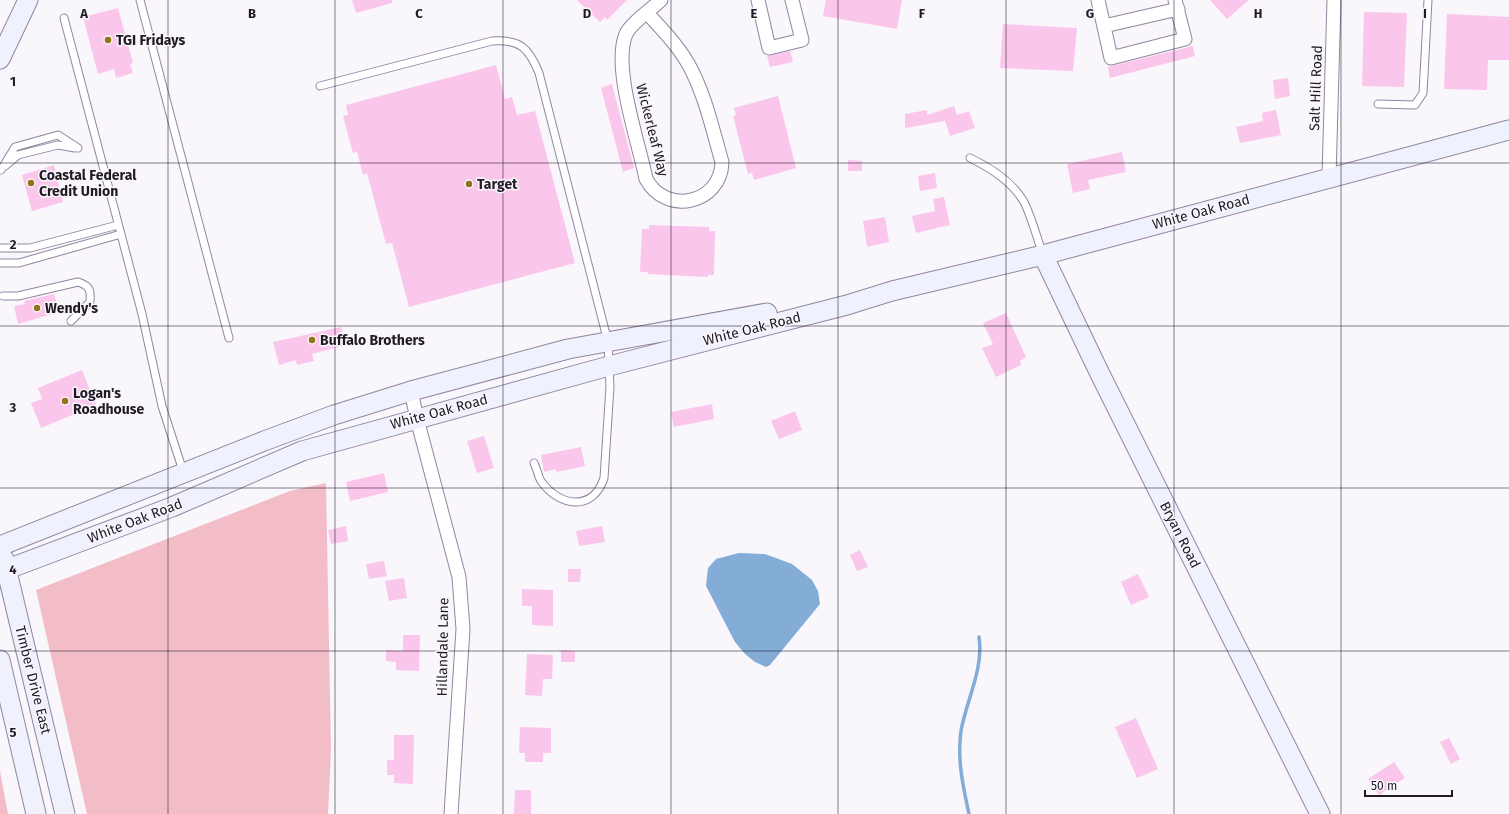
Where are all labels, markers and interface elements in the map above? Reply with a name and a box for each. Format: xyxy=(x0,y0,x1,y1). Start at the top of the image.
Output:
text: A xyxy=(79,6,88,21)
text: B xyxy=(248,6,256,21)
text: C xyxy=(415,6,423,21)
text: D xyxy=(583,6,592,21)
text: E xyxy=(751,6,758,21)
text: F xyxy=(919,6,926,21)
text: G xyxy=(1086,6,1094,21)
text: H xyxy=(1254,6,1262,21)
text: I xyxy=(1423,6,1427,21)
place label: TGI Fridays xyxy=(116,32,185,49)
marker: TGI Fridays xyxy=(103,35,113,45)
street label: Salt Hill Road xyxy=(1306,45,1326,131)
text: 1 xyxy=(10,74,16,89)
street label: Wickerleaf Way xyxy=(632,82,672,178)
place label: Coastal Federal Credit Union xyxy=(39,167,137,200)
place label: Target xyxy=(477,176,518,193)
marker: Coastal Federal Credit Union xyxy=(26,178,36,188)
marker: Target xyxy=(464,179,474,189)
street label: White Oak Road xyxy=(1150,191,1252,233)
text: 2 xyxy=(10,237,17,252)
place label: Wendy's xyxy=(45,300,98,317)
marker: Wendy's xyxy=(32,303,42,313)
street label: White Oak Road xyxy=(701,309,803,349)
place label: Buffalo Brothers xyxy=(320,332,425,349)
marker: Buffalo Brothers xyxy=(307,335,317,345)
place label: Logan's Roadhouse xyxy=(73,385,145,418)
street label: White Oak Road xyxy=(388,391,490,433)
marker: Logan's Roadhouse xyxy=(60,396,70,406)
text: 3 xyxy=(9,400,17,415)
street label: White Oak Road xyxy=(85,495,185,547)
street label: Bryan Road xyxy=(1156,499,1204,571)
text: 4 xyxy=(9,562,17,577)
street label: Hillandale Lane xyxy=(434,597,452,697)
street label: Timber Drive East xyxy=(11,624,55,737)
text: 5 xyxy=(10,725,17,740)
scale bar xyxy=(1365,772,1452,798)
text: 50 m xyxy=(1371,779,1397,793)

